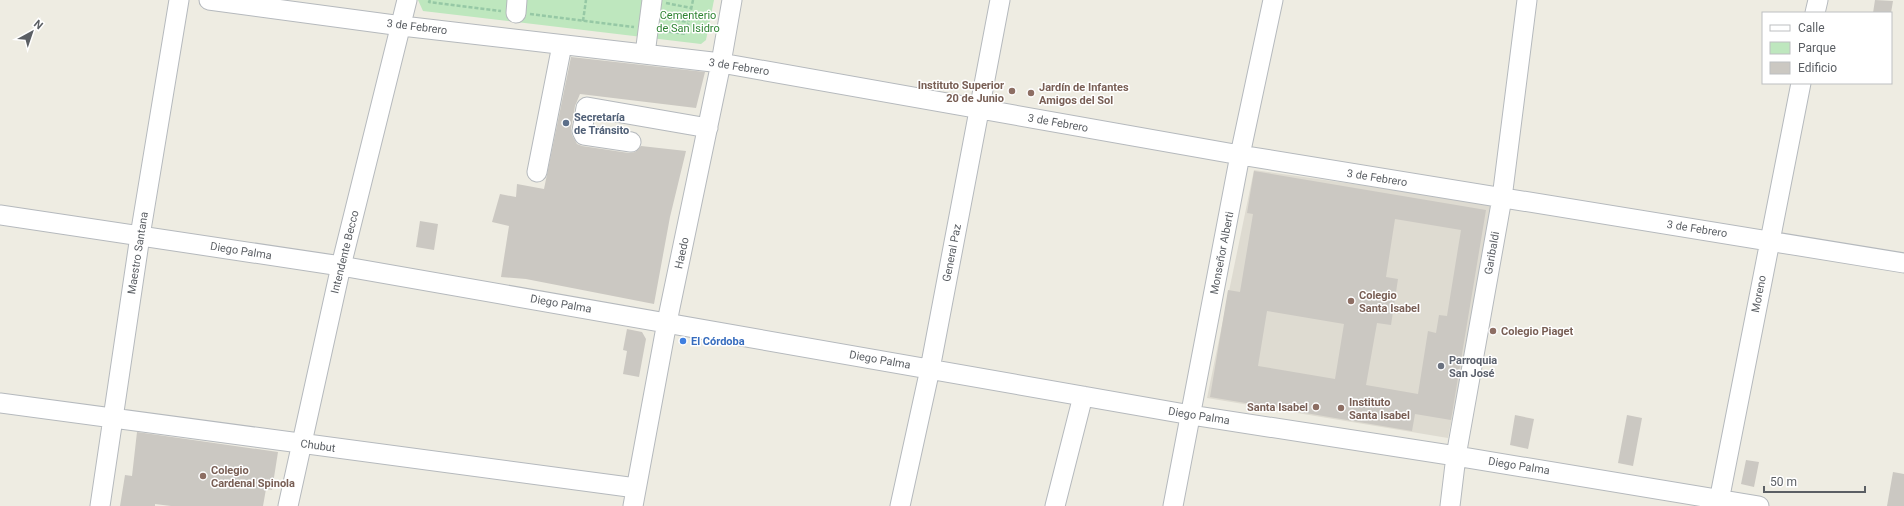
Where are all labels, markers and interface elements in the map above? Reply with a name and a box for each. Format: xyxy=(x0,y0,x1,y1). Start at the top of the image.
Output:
park label: Cementerio de San Isidro xyxy=(656,9,720,35)
north arrow xyxy=(12,12,52,52)
legend xyxy=(1762,12,1892,84)
text: N xyxy=(31,17,45,32)
street label: 3 de Febrero xyxy=(386,17,448,37)
text: Calle xyxy=(1798,21,1825,35)
text: Parque xyxy=(1798,41,1836,55)
street label: 3 de Febrero xyxy=(708,56,770,78)
text: Edificio xyxy=(1798,61,1837,75)
place label: Instituto Superior 20 de Junio xyxy=(918,79,1004,105)
place label: Jardín de Infantes Amigos del Sol xyxy=(1039,81,1129,107)
marker: Instituto Superior 20 de Junio xyxy=(1007,86,1017,96)
marker: Jardín de Infantes Amigos del Sol xyxy=(1026,88,1036,98)
place label: Secretaría de Tránsito xyxy=(574,111,629,137)
street label: 3 de Febrero xyxy=(1027,111,1089,135)
marker: Secretaría de Tránsito xyxy=(561,118,571,128)
street label: 3 de Febrero xyxy=(1346,167,1408,189)
street label: Intendente Becco xyxy=(328,209,362,295)
street label: Monseñor Alberti xyxy=(1208,210,1236,296)
street label: Maestro Santana xyxy=(125,211,151,295)
street label: 3 de Febrero xyxy=(1666,218,1728,240)
street label: General Paz xyxy=(940,223,964,283)
street label: Garibaldi xyxy=(1482,230,1502,276)
street label: Haedo xyxy=(672,236,692,270)
street label: Diego Palma xyxy=(209,240,273,262)
street label: Moreno xyxy=(1749,274,1769,314)
place label: Colegio Santa Isabel xyxy=(1359,289,1420,315)
street label: Diego Palma xyxy=(529,292,593,316)
marker: Colegio Santa Isabel xyxy=(1346,296,1356,306)
place label: Colegio Piaget xyxy=(1501,325,1574,338)
marker: Colegio Piaget xyxy=(1488,326,1498,336)
place label: El Córdoba xyxy=(691,335,745,348)
marker: El Córdoba xyxy=(678,336,688,346)
street label: Diego Palma xyxy=(848,348,912,372)
place label: Parroquia San José xyxy=(1449,354,1497,380)
marker: Parroquia San José xyxy=(1436,361,1446,371)
place label: Instituto Santa Isabel xyxy=(1349,396,1410,422)
place label: Santa Isabel xyxy=(1247,401,1308,414)
marker: Santa Isabel xyxy=(1311,402,1321,412)
marker: Instituto Santa Isabel xyxy=(1336,403,1346,413)
street label: Diego Palma xyxy=(1167,405,1231,427)
street label: Chubut xyxy=(300,437,337,455)
street label: Diego Palma xyxy=(1487,455,1551,477)
place label: Colegio Cardenal Spinola xyxy=(211,464,295,490)
scale bar xyxy=(1764,468,1865,494)
marker: Colegio Cardenal Spinola xyxy=(198,471,208,481)
text: 50 m xyxy=(1770,475,1797,489)

